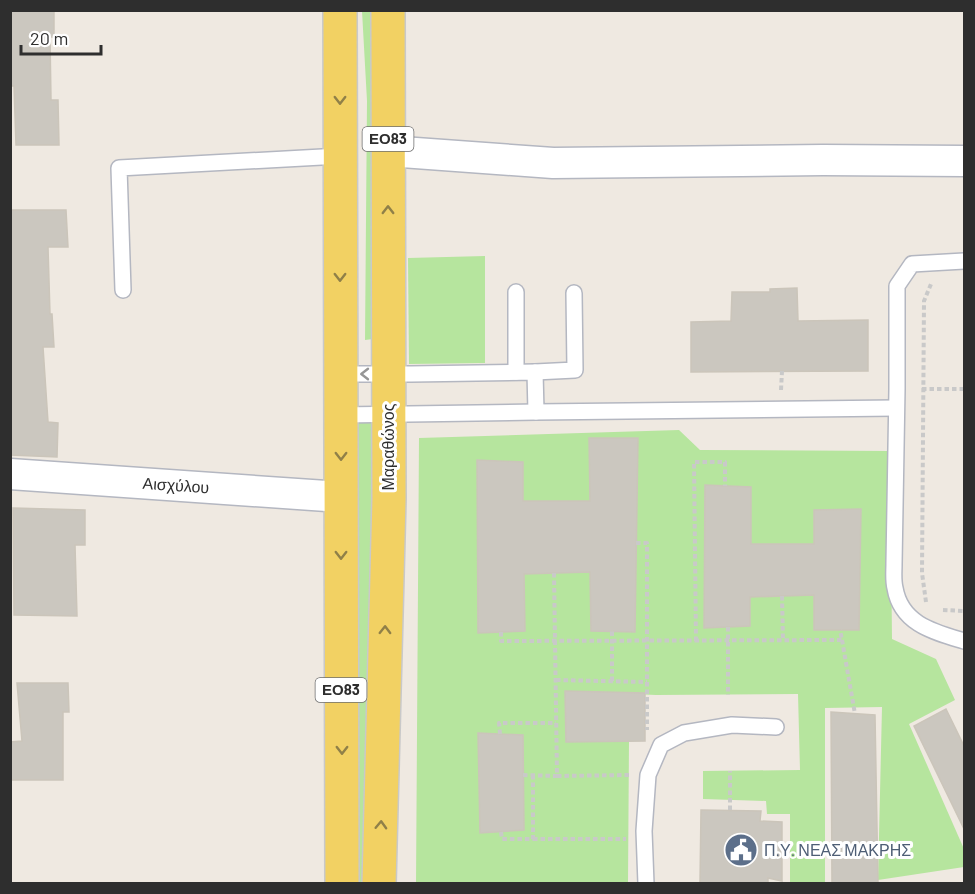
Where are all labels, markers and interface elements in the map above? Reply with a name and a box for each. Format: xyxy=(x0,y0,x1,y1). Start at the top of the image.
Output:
scale bar xyxy=(21,18,100,56)
text: 20 m xyxy=(30,27,68,49)
one-way arrow xyxy=(334,96,346,105)
road number: ΕΟ83 xyxy=(362,127,414,151)
one-way arrow xyxy=(382,205,394,214)
one-way arrow xyxy=(334,273,346,282)
one-way arrow xyxy=(360,368,369,380)
street label: Μαραθώνος xyxy=(378,403,397,490)
one-way arrow xyxy=(335,452,347,461)
street label: Αισχύλου xyxy=(142,473,210,496)
one-way arrow xyxy=(335,551,347,560)
one-way arrow xyxy=(379,626,392,635)
road number: ΕΟ83 xyxy=(316,678,366,702)
one-way arrow xyxy=(336,746,348,755)
one-way arrow xyxy=(375,821,387,830)
public building icon: Π.Υ. ΝΕΑΣ ΜΑΚΡΗΣ xyxy=(723,832,759,868)
place label: Π.Υ. ΝΕΑΣ ΜΑΚΡΗΣ xyxy=(764,840,911,859)

